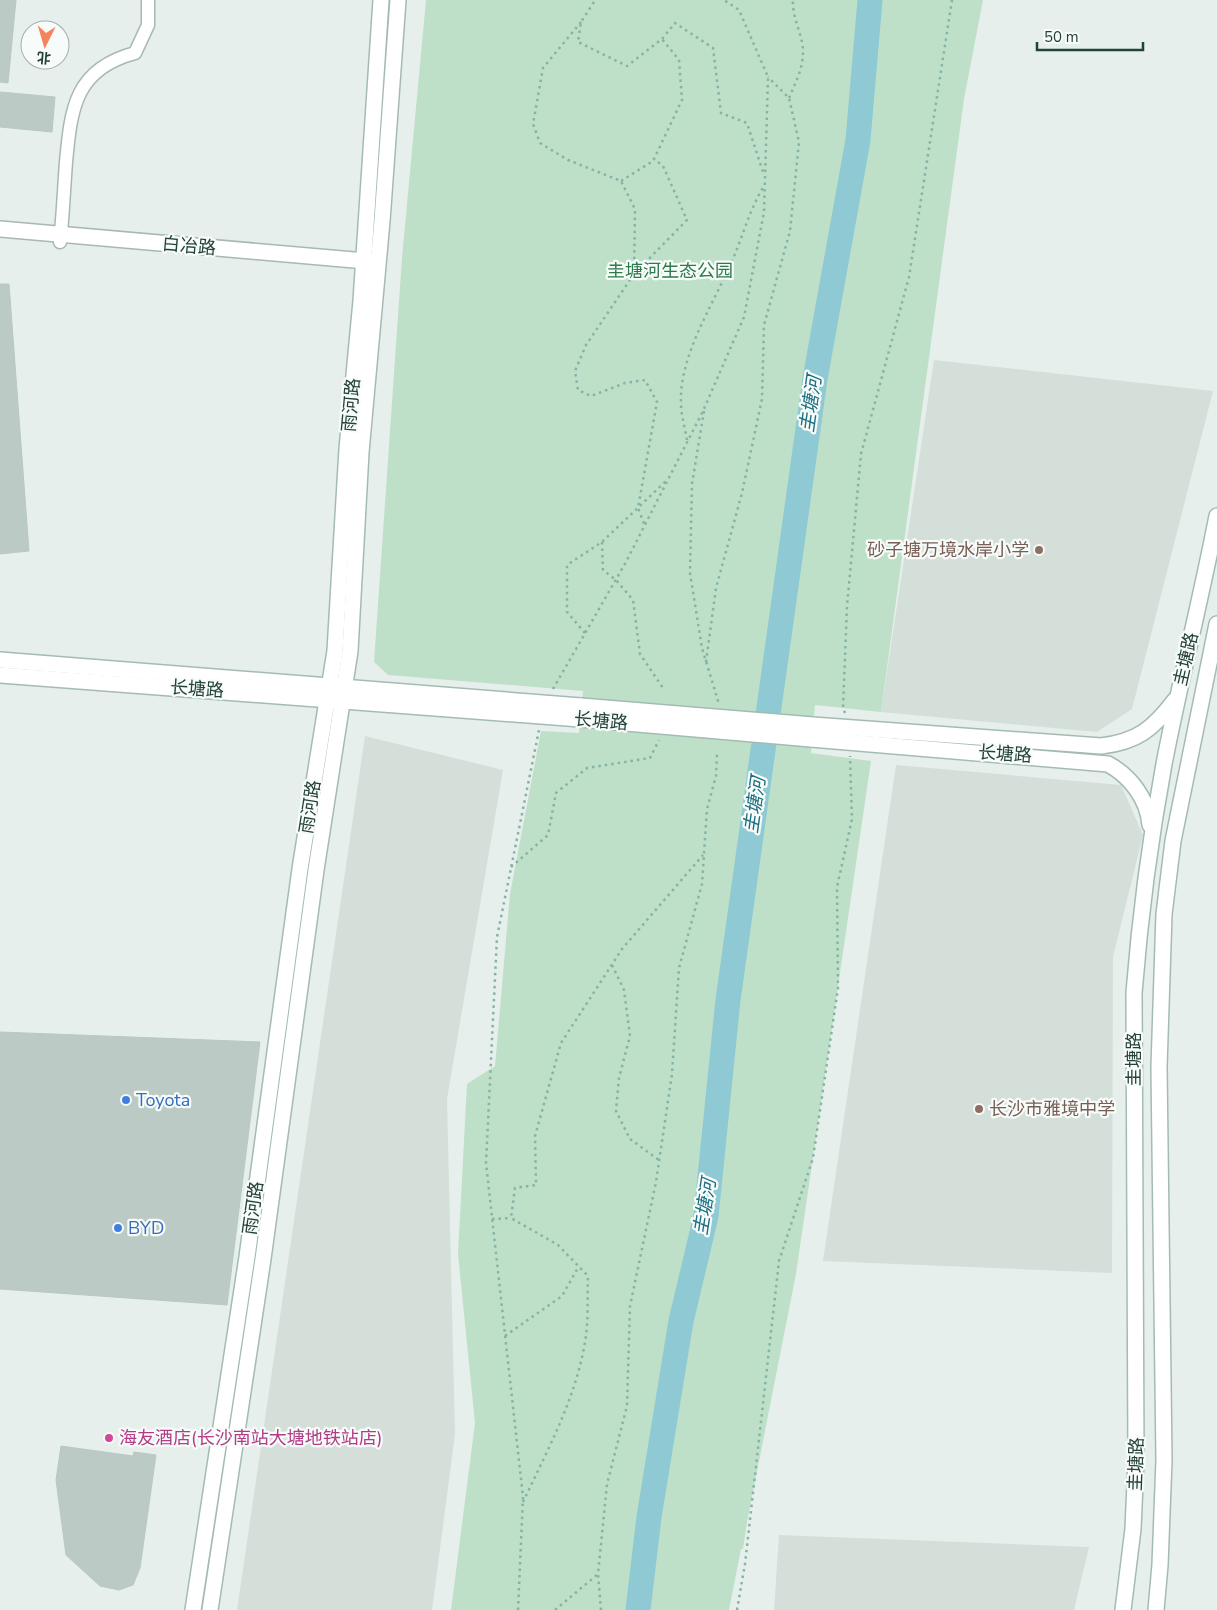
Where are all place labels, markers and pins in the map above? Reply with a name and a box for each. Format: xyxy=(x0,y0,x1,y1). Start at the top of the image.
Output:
place label: 砂子塘万境水岸小学 xyxy=(867,538,1029,562)
marker: 砂子塘万境水岸小学 xyxy=(1033,544,1045,556)
place label: Toyota xyxy=(136,1088,190,1112)
marker: Toyota xyxy=(120,1094,132,1106)
place label: 长沙市雅境中学 xyxy=(989,1097,1115,1121)
marker: 长沙市雅境中学 xyxy=(973,1103,985,1115)
place label: BYD xyxy=(128,1216,164,1240)
marker: BYD xyxy=(112,1222,124,1234)
place label: 海友酒店(长沙南站大塘地铁站店) xyxy=(119,1426,382,1450)
marker: 海友酒店(长沙南站大塘地铁站店) xyxy=(103,1432,115,1444)

